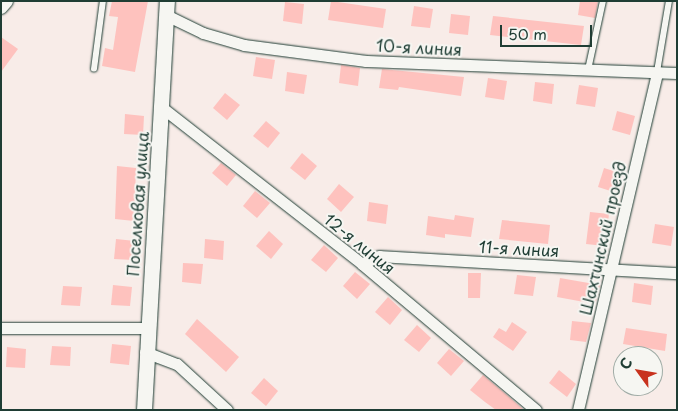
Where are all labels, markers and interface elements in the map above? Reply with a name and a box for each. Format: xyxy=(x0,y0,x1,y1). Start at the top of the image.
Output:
scale bar xyxy=(503,15,596,47)
text: 50 m xyxy=(508,22,547,45)
street label: 10-я линия xyxy=(375,35,463,59)
street label: Поселковая улица xyxy=(122,131,152,277)
street label: Шахтинский проезд xyxy=(575,159,629,317)
street label: 12-я линия xyxy=(321,209,399,277)
street label: 11-я линия xyxy=(478,236,560,260)
north arrow xyxy=(613,346,663,396)
text: С xyxy=(614,353,637,373)

